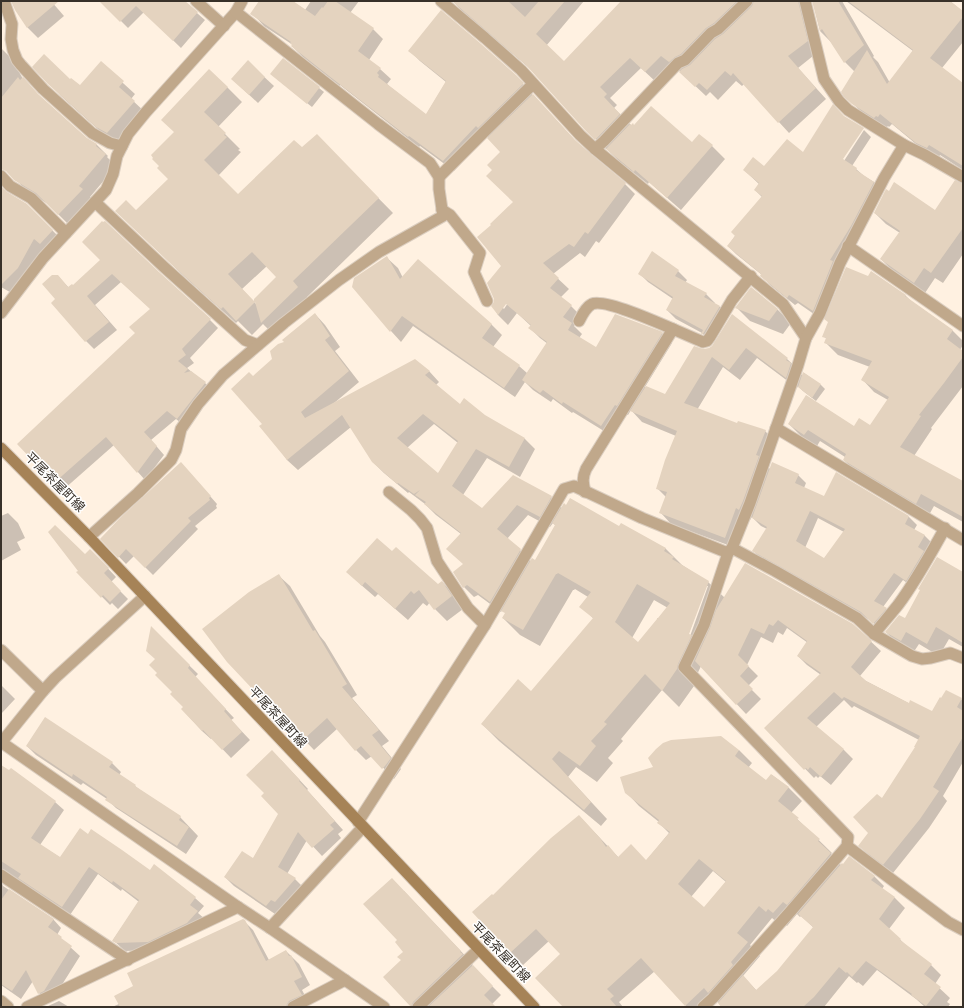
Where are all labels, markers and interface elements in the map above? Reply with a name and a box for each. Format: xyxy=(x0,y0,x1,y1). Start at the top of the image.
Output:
street label: 平尾茶屋町線 xyxy=(22,449,88,515)
street label: 平尾茶屋町線 xyxy=(246,683,310,751)
street label: 平尾茶屋町線 xyxy=(469,919,533,985)

